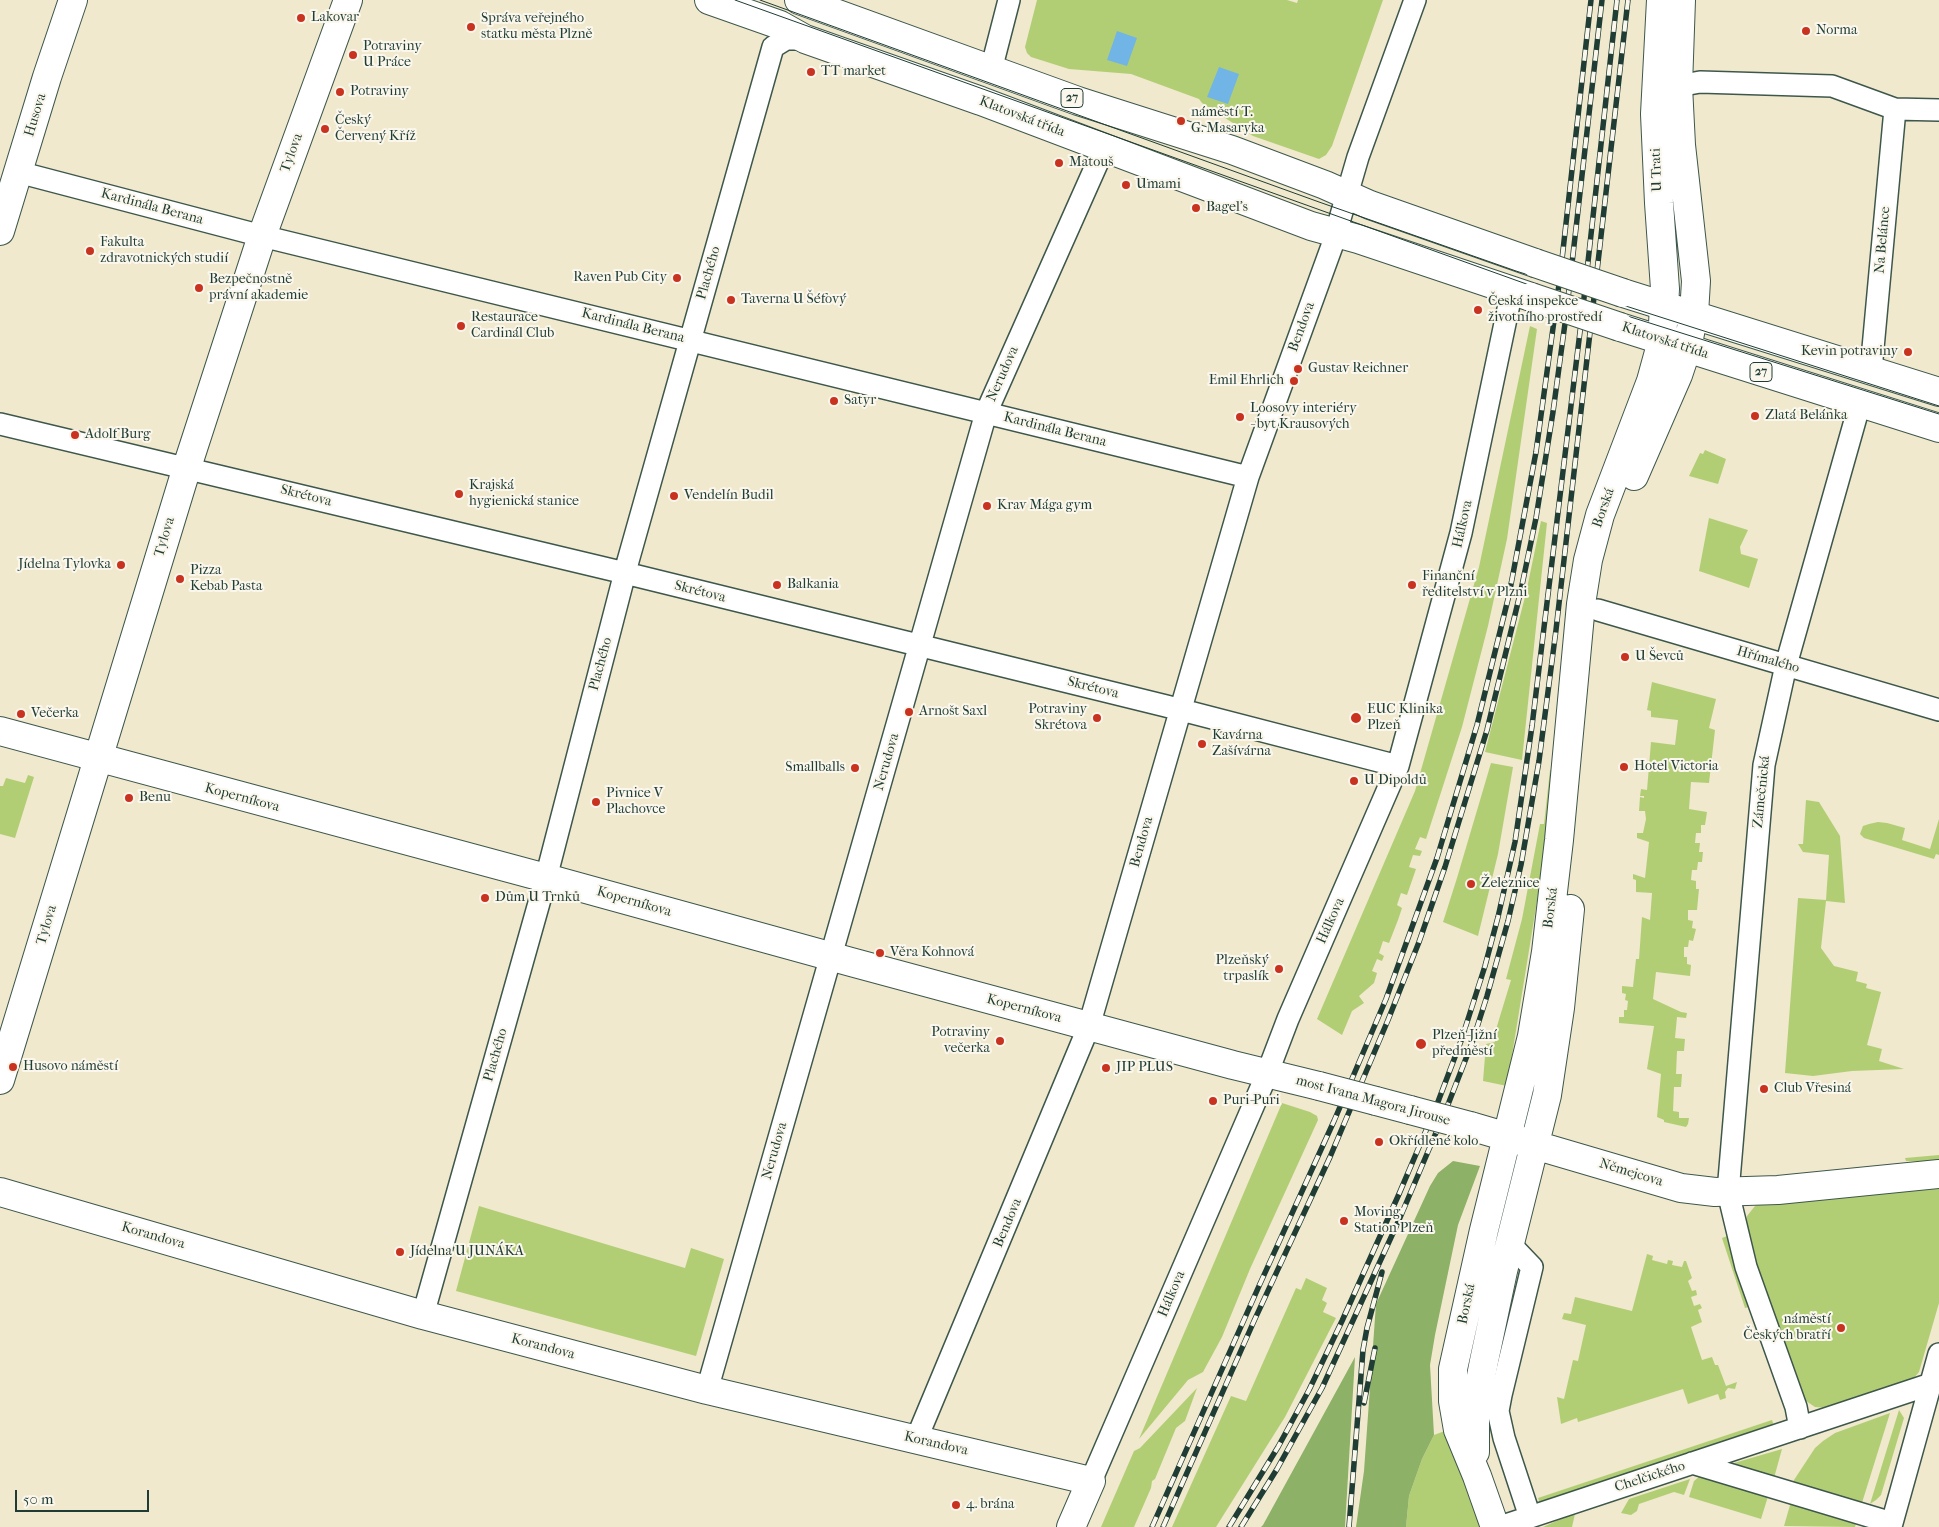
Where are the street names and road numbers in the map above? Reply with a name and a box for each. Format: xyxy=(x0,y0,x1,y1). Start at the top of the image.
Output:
road number: 27 xyxy=(1061,89,1083,108)
street label: Husova xyxy=(22,91,50,139)
street label: Klatovská třída xyxy=(977,93,1067,141)
street label: Tylova xyxy=(277,131,307,175)
street label: U Trati xyxy=(1648,148,1666,192)
street label: Kardinála Berana xyxy=(99,185,205,229)
street label: Na Belánce xyxy=(1872,206,1894,274)
street label: Plachého xyxy=(693,245,725,301)
street label: Bendova xyxy=(1285,300,1319,354)
street label: Kardinála Berana xyxy=(580,305,686,347)
street label: Klatovská třída xyxy=(1619,319,1711,363)
street label: Nerudova xyxy=(983,344,1023,404)
road number: 27 xyxy=(1750,362,1772,382)
street label: Kardinála Berana xyxy=(1002,409,1108,451)
street label: Skrétova xyxy=(279,481,333,511)
street label: Borská xyxy=(1589,486,1619,530)
street label: Hálkova xyxy=(1449,498,1477,550)
street label: Tylova xyxy=(151,515,179,559)
street label: Skrétova xyxy=(673,577,727,607)
street label: Plachého xyxy=(586,636,616,692)
street label: Hřímalého xyxy=(1735,643,1801,677)
street label: Skrétova xyxy=(1066,673,1120,703)
street label: Nerudova xyxy=(871,731,903,793)
street label: Zámečnická xyxy=(1750,755,1774,829)
street label: Koperníkova xyxy=(203,780,281,816)
street label: Bendova xyxy=(1127,815,1157,869)
street label: Koperníkova xyxy=(595,883,673,921)
street label: Borská xyxy=(1540,887,1562,929)
street label: Hálkova xyxy=(1313,895,1349,947)
street label: Tylova xyxy=(33,903,61,947)
street label: Koperníkova xyxy=(985,991,1063,1027)
street label: Plachého xyxy=(480,1027,512,1083)
street label: most Ivana Magora Jirouse xyxy=(1294,1072,1452,1130)
street label: Nerudova xyxy=(759,1120,791,1182)
street label: Němejcova xyxy=(1597,1155,1665,1191)
street label: Bendova xyxy=(990,1196,1026,1250)
street label: Korandova xyxy=(119,1219,187,1253)
street label: Hálkova xyxy=(1155,1268,1189,1320)
street label: Borská xyxy=(1455,1282,1479,1326)
street label: Korandova xyxy=(509,1330,577,1364)
street label: Korandova xyxy=(902,1428,970,1460)
street label: Chelčického xyxy=(1613,1458,1687,1496)

